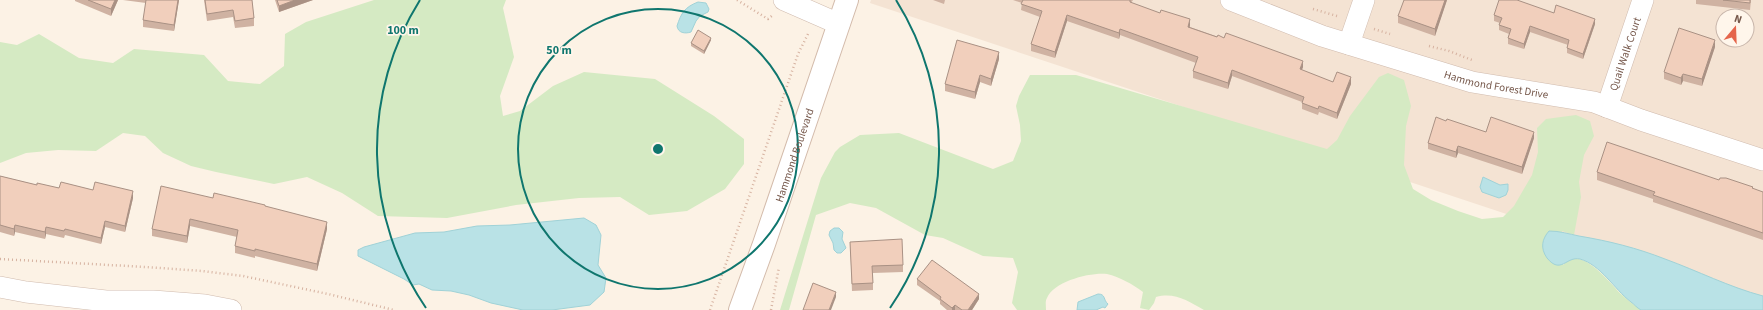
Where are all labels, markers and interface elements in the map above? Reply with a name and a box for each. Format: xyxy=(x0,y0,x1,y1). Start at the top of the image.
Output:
north arrow xyxy=(1715,8,1755,48)
text: N xyxy=(1732,11,1744,27)
street label: Quail Walk Court xyxy=(1605,15,1644,93)
text: 100 m xyxy=(387,22,419,39)
text: 50 m xyxy=(546,42,572,59)
street label: Hammond Forest Drive xyxy=(1442,66,1550,102)
street label: Hammond Boulevard xyxy=(771,106,817,204)
centre of rings xyxy=(651,142,665,156)

